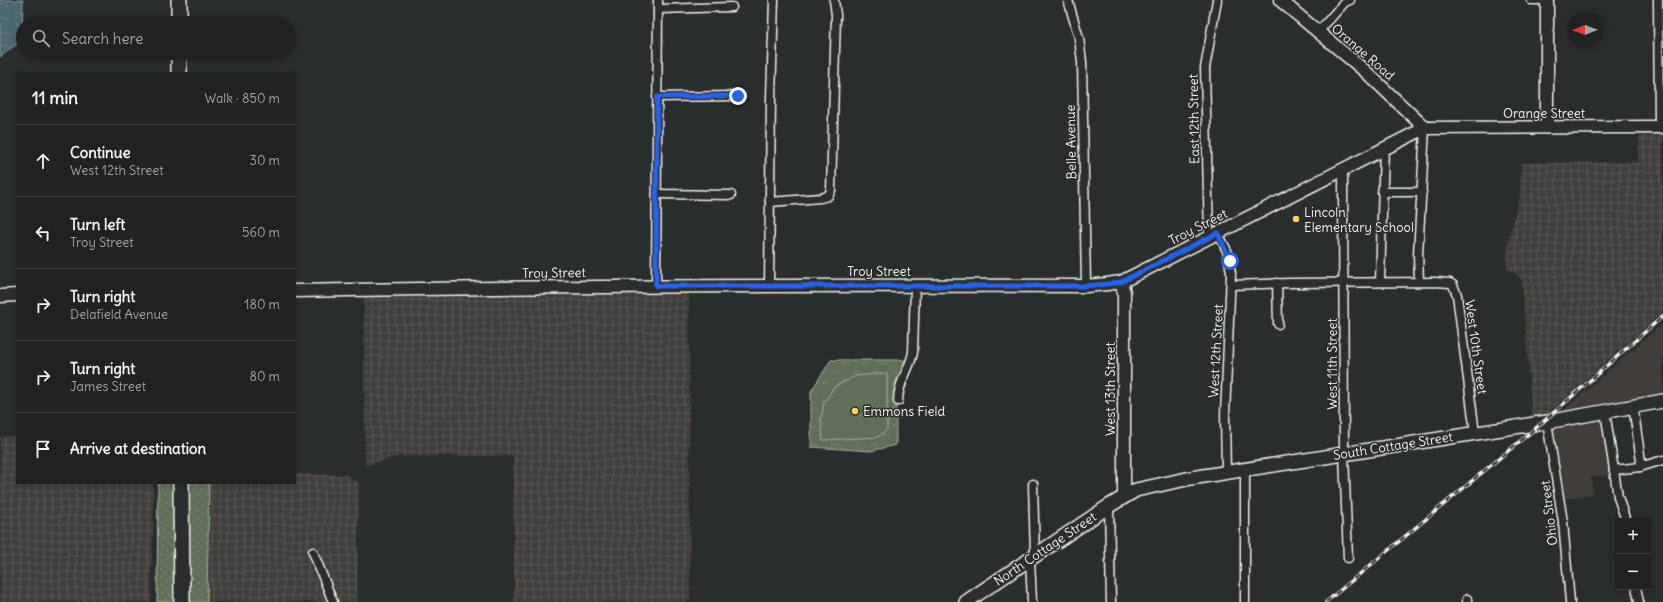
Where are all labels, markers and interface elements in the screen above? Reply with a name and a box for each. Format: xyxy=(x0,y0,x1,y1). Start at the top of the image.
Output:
north arrow xyxy=(1567,12,1603,48)
search box xyxy=(16,16,296,60)
street label: Orange Road xyxy=(1328,20,1398,84)
icon: search xyxy=(30,27,52,49)
text: Search here xyxy=(62,29,143,48)
street label: East 12th Street xyxy=(1185,73,1203,164)
text: 11 min xyxy=(32,87,78,109)
route end xyxy=(729,87,747,105)
text: Walk · 850 m xyxy=(205,90,280,107)
street label: Belle Avenue xyxy=(1062,104,1080,180)
street label: Orange Street xyxy=(1503,105,1586,122)
text: Continue xyxy=(70,143,131,162)
icon: ahead xyxy=(32,150,54,172)
text: 30 m xyxy=(250,152,280,169)
text: West 12th Street xyxy=(70,162,164,179)
place label: Lincoln Elementary School xyxy=(1304,204,1414,236)
street label: Troy Street xyxy=(1166,205,1231,249)
marker: Lincoln Elementary School xyxy=(1291,214,1301,224)
text: Turn left xyxy=(70,215,125,234)
icon: left xyxy=(32,222,54,244)
text: 560 m xyxy=(242,224,280,241)
text: Troy Street xyxy=(70,234,134,251)
route start xyxy=(1221,252,1239,270)
street label: Troy Street xyxy=(847,263,911,280)
street label: Troy Street xyxy=(522,264,587,282)
text: Turn right xyxy=(70,287,135,306)
icon: right xyxy=(32,294,54,316)
text: 180 m xyxy=(244,296,280,313)
street label: West 10th Street xyxy=(1461,299,1491,396)
street label: West 12th Street xyxy=(1205,303,1227,398)
text: Delafield Avenue xyxy=(70,306,168,323)
street label: West 11th Street xyxy=(1324,318,1341,410)
street label: West 13th Street xyxy=(1102,341,1119,436)
text: Turn right xyxy=(70,359,135,378)
icon: right xyxy=(32,366,54,388)
text: 80 m xyxy=(249,368,280,385)
text: James Street xyxy=(70,378,146,395)
place label: Emmons Field xyxy=(863,403,945,420)
marker: Emmons Field xyxy=(850,406,860,416)
street label: South Cottage Street xyxy=(1332,428,1455,464)
icon: arrive xyxy=(32,438,54,460)
text: Arrive at destination xyxy=(70,439,206,458)
street label: Ohio Street xyxy=(1536,479,1561,547)
street label: North Cottage Street xyxy=(990,508,1100,590)
map controls xyxy=(1615,518,1651,590)
button: + xyxy=(1615,518,1651,554)
button: − xyxy=(1615,554,1651,590)

